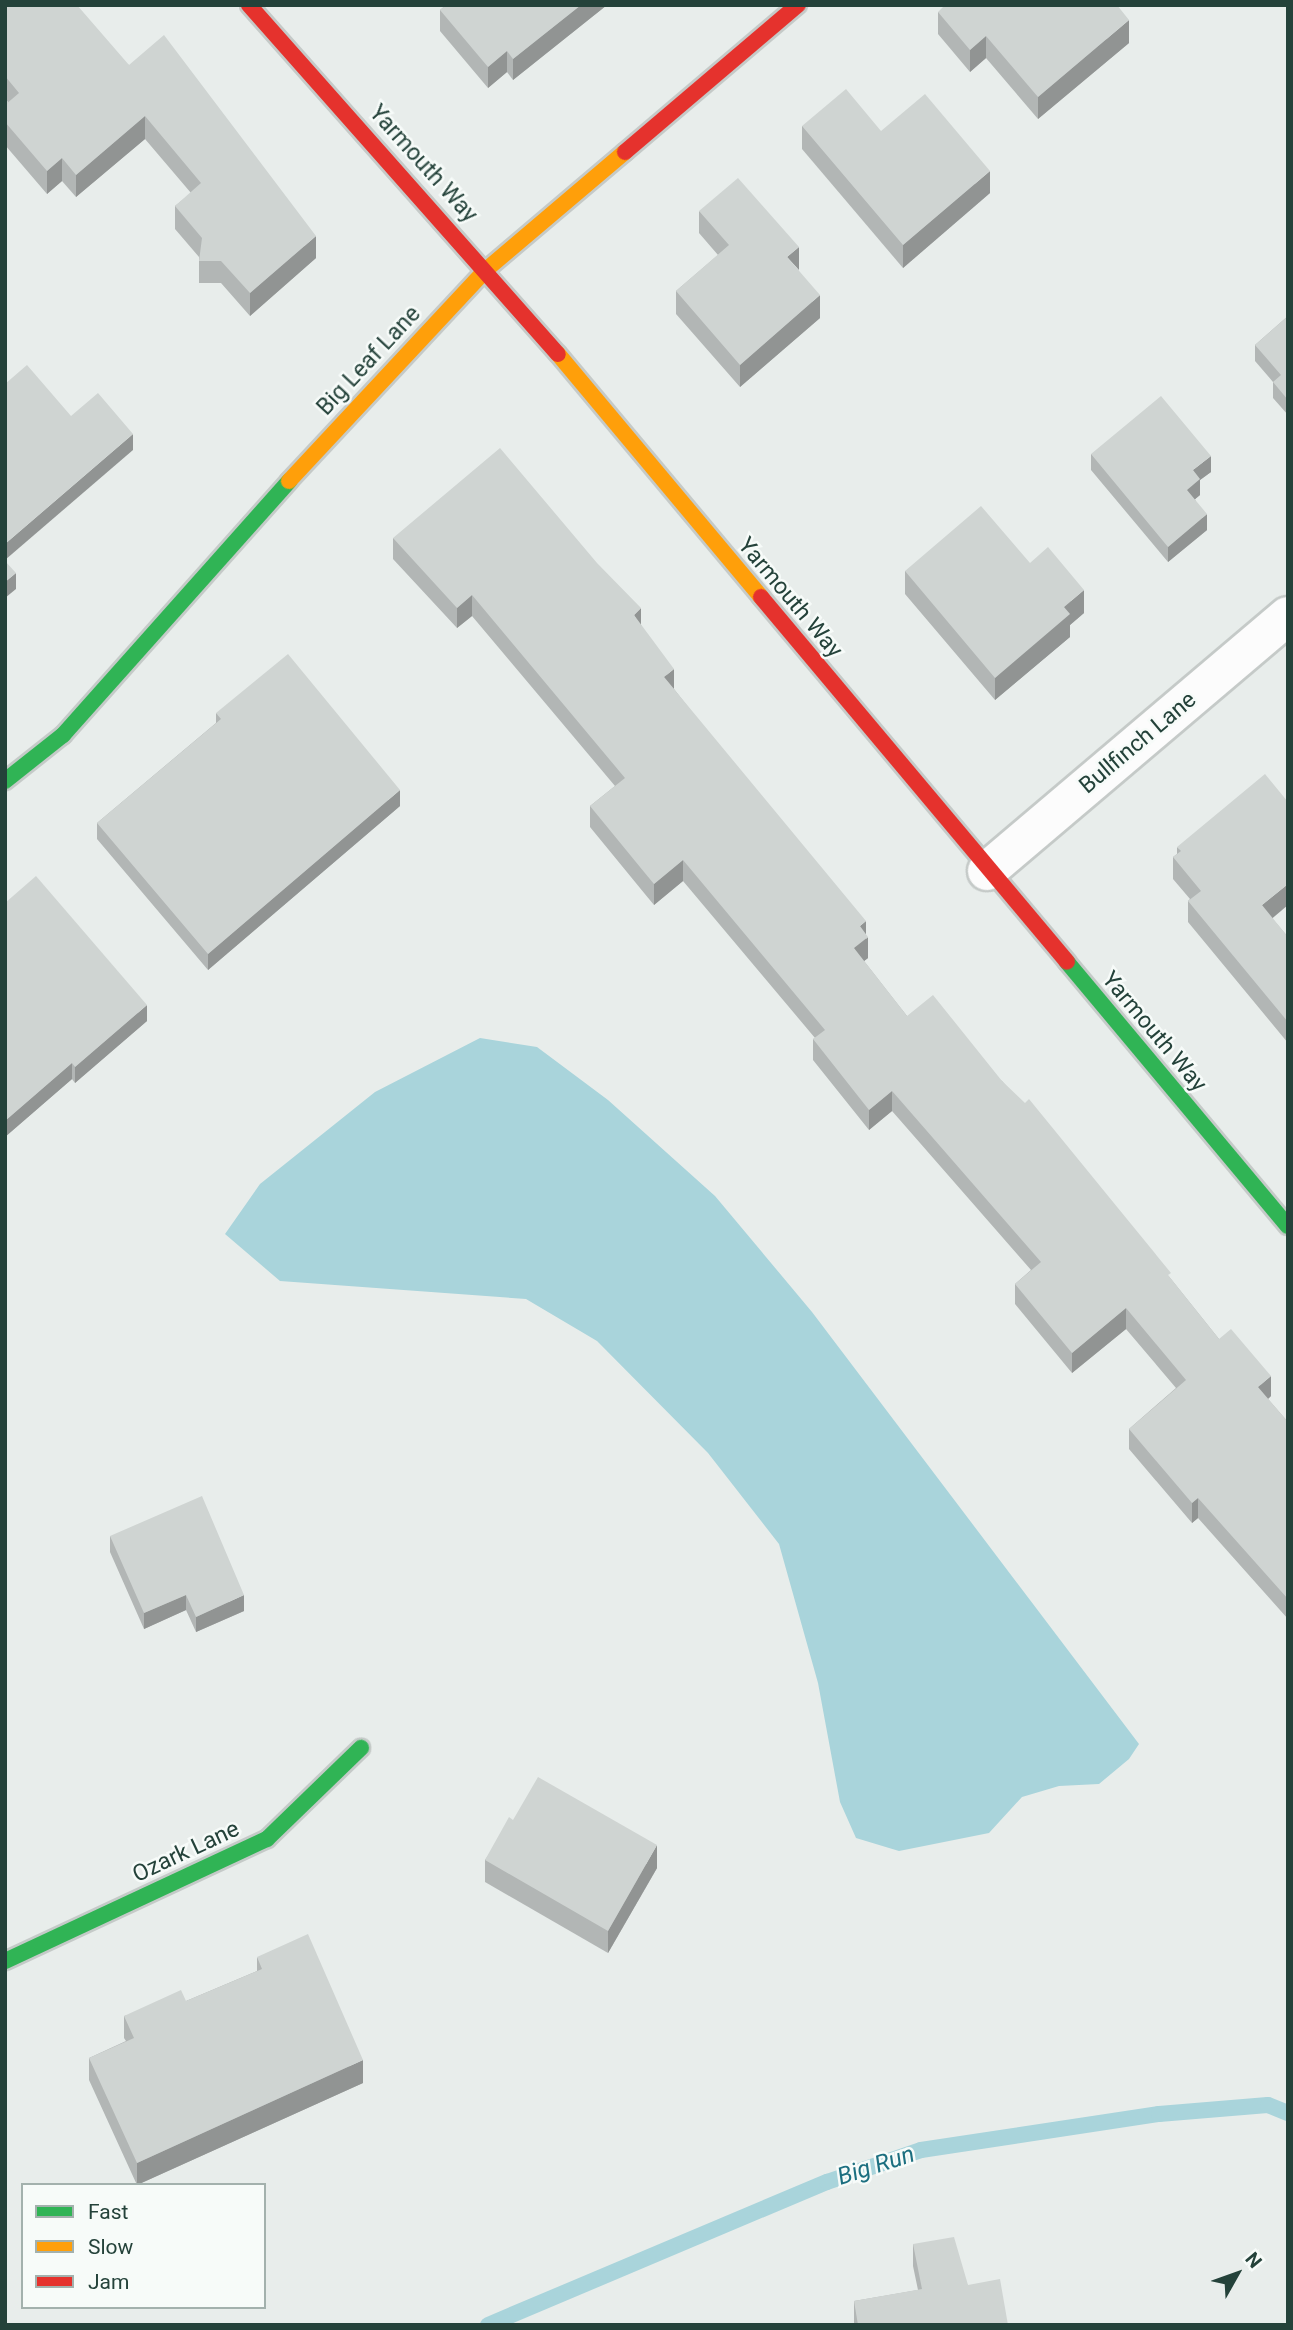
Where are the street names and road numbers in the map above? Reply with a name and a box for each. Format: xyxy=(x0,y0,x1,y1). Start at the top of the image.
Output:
street label: Yarmouth Way xyxy=(363,100,483,228)
street label: Big Leaf Lane xyxy=(311,301,427,421)
street label: Yarmouth Way xyxy=(732,532,848,664)
street label: Bullfinch Lane xyxy=(1074,686,1202,800)
street label: Yarmouth Way xyxy=(1096,966,1212,1098)
street label: Ozark Lane xyxy=(128,1815,244,1889)

